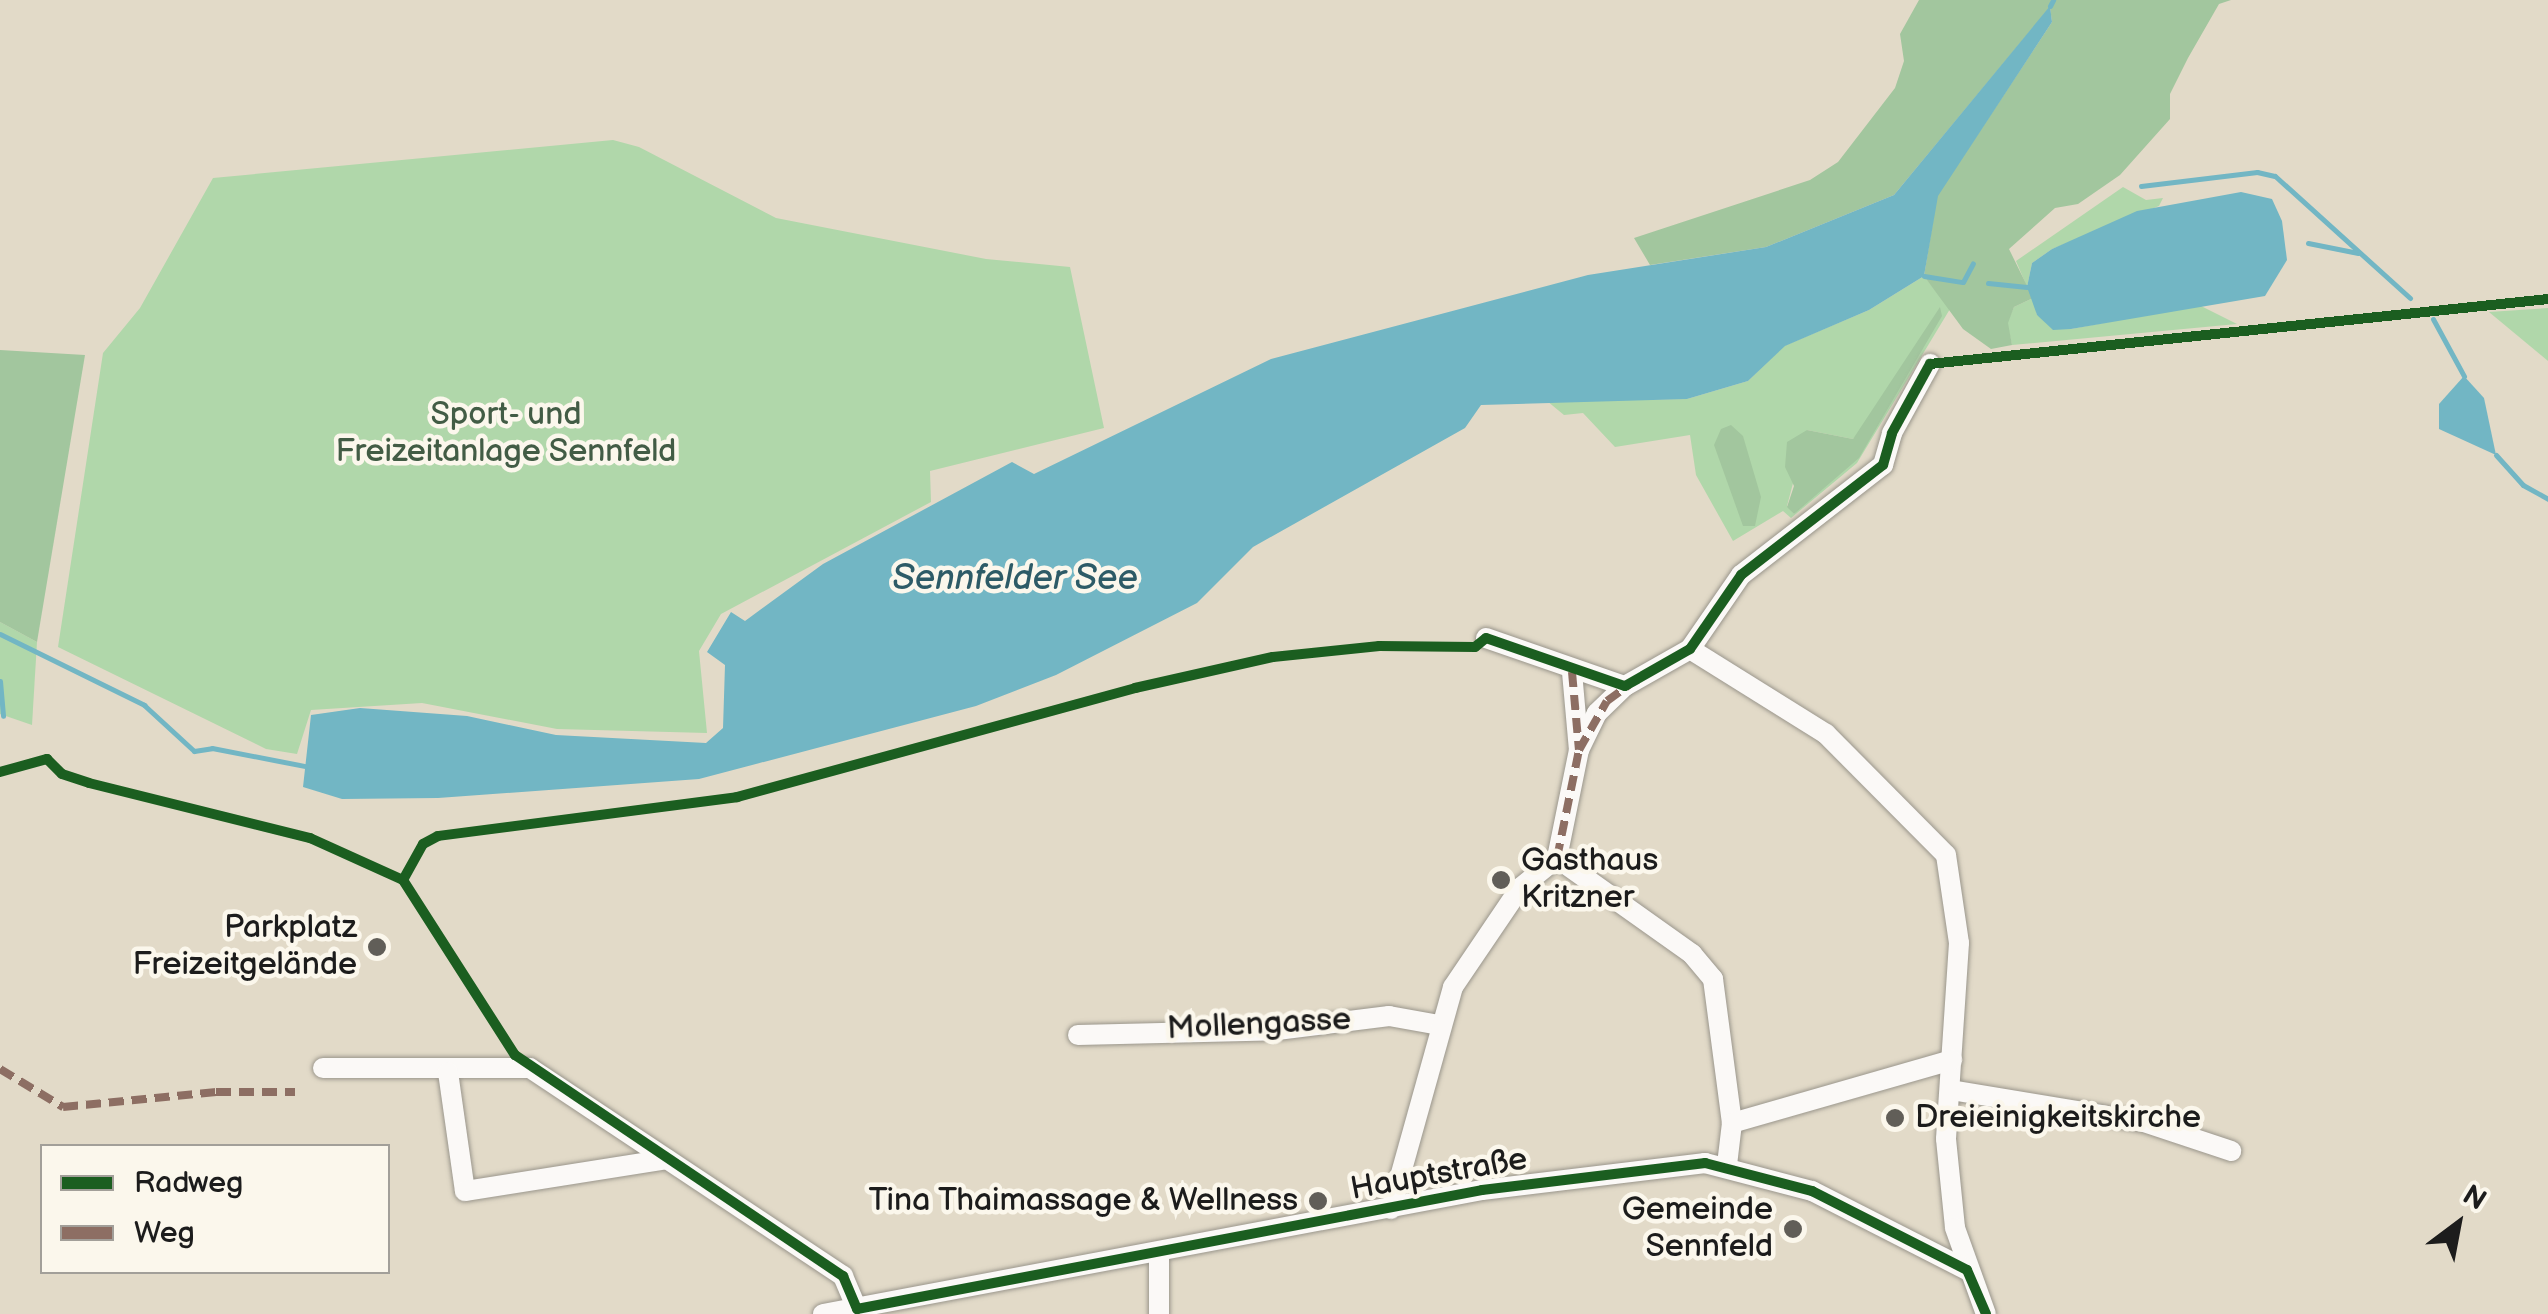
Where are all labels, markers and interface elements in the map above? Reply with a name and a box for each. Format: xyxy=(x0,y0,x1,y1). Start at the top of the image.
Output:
park label: Sport- und Freizeitanlage Sennfeld xyxy=(335,397,677,472)
water label: Sennfelder See xyxy=(892,558,1138,600)
place label: Gasthaus Kritzner xyxy=(1521,843,1658,918)
marker: Gasthaus Kritzner xyxy=(1490,869,1512,891)
place label: Parkplatz Freizeitgelände xyxy=(133,910,357,985)
marker: Parkplatz Freizeitgelände xyxy=(366,936,388,958)
street label: Mollengasse xyxy=(1166,1001,1352,1049)
place label: Dreieinigkeitskirche xyxy=(1915,1099,2201,1137)
marker: Dreieinigkeitskirche xyxy=(1884,1107,1906,1129)
street label: Hauptstraße xyxy=(1348,1141,1530,1209)
legend xyxy=(40,1144,390,1274)
text: Radweg xyxy=(134,1165,243,1201)
north arrow xyxy=(2408,1174,2508,1274)
text: N xyxy=(2457,1179,2492,1218)
place label: Tina Thaimassage & Wellness xyxy=(866,1182,1298,1220)
marker: Tina Thaimassage & Wellness xyxy=(1307,1190,1329,1212)
place label: Gemeinde Sennfeld xyxy=(1622,1192,1773,1267)
text: Weg xyxy=(134,1215,195,1251)
marker: Gemeinde Sennfeld xyxy=(1782,1218,1804,1240)

